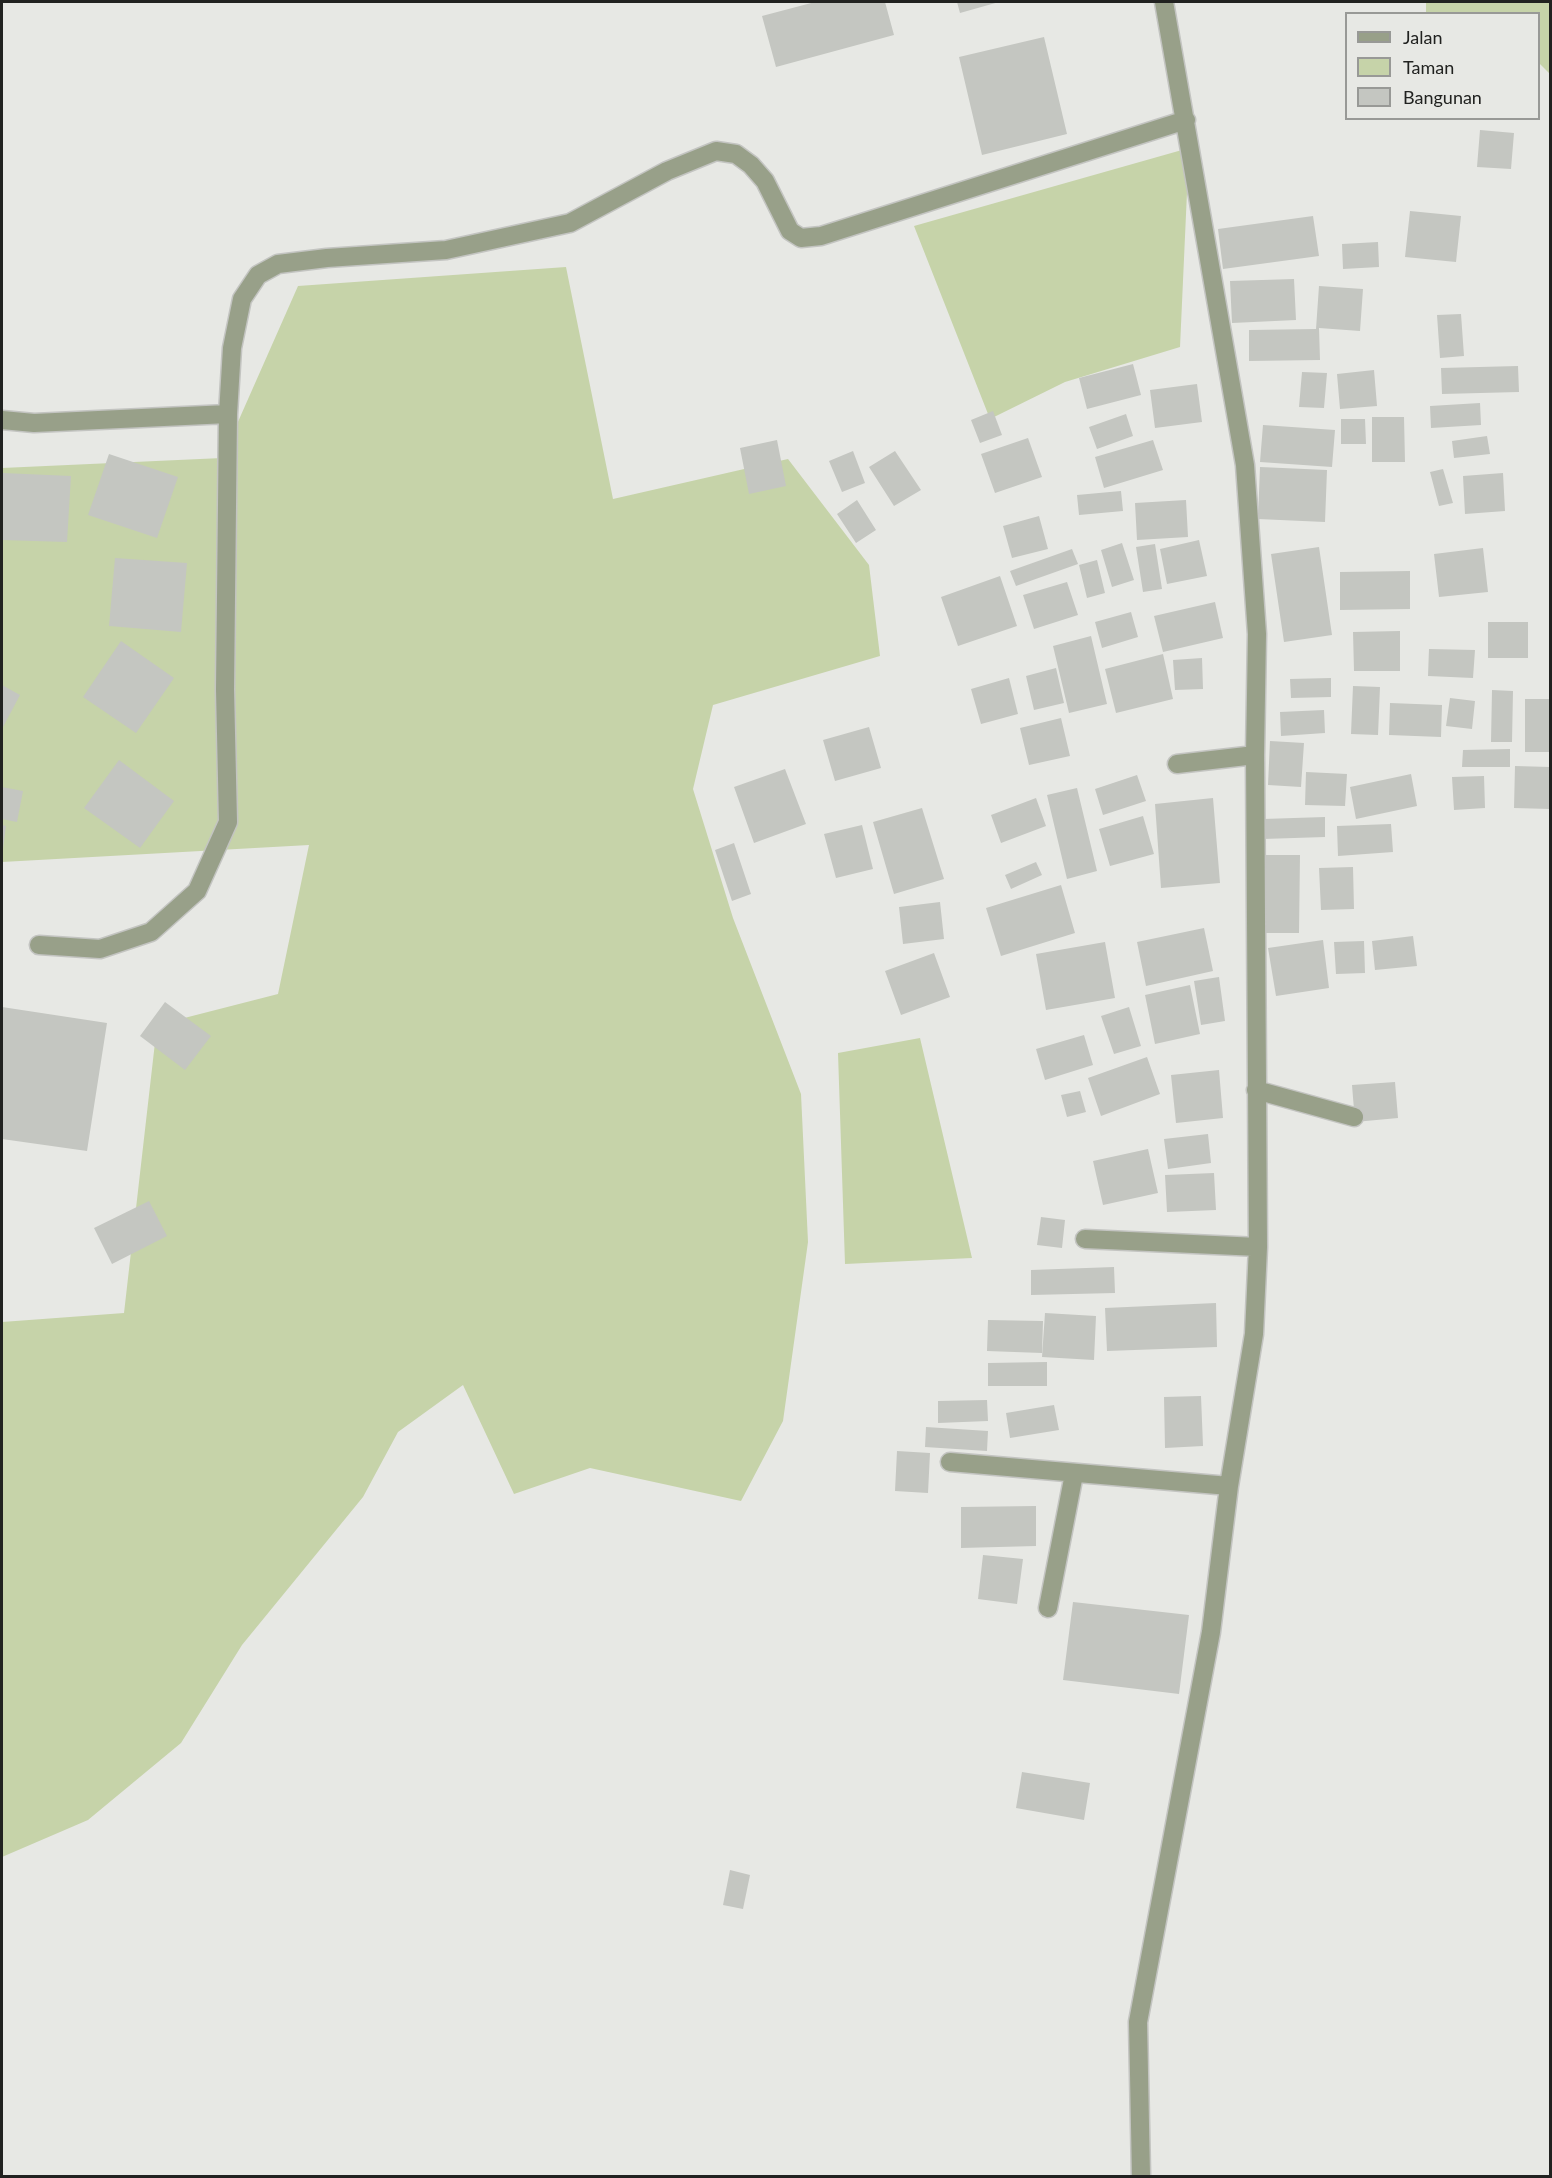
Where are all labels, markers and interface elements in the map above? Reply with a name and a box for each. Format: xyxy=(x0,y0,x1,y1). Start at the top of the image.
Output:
legend xyxy=(1345,12,1540,120)
text: Jalan xyxy=(1403,26,1442,48)
text: Taman xyxy=(1403,56,1454,78)
text: Bangunan xyxy=(1403,86,1482,108)

